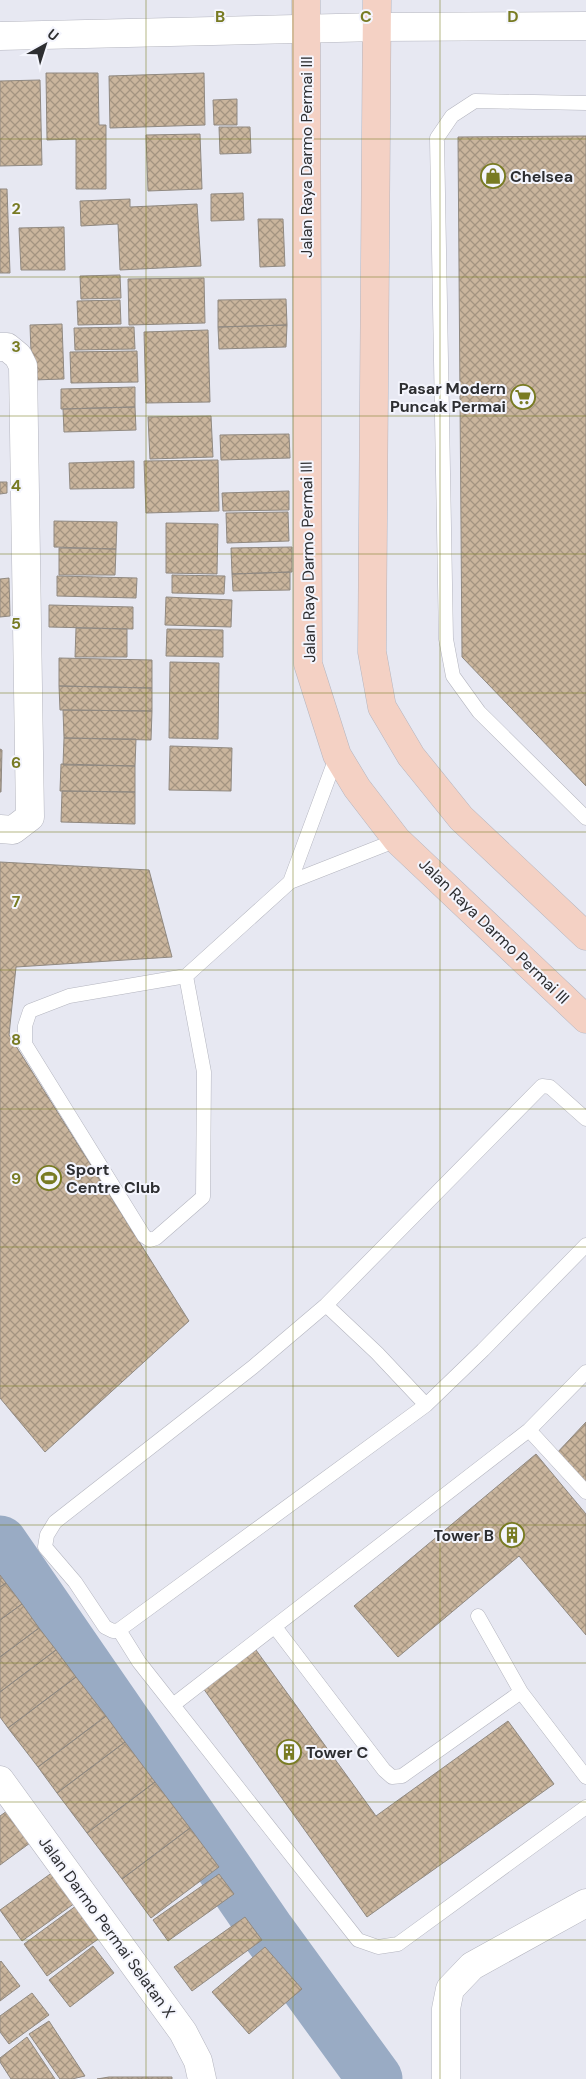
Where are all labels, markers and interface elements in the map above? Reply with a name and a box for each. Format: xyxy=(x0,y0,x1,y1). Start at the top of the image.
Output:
text: B xyxy=(215,6,225,27)
text: C xyxy=(360,6,372,27)
text: D xyxy=(507,6,519,27)
north arrow xyxy=(20,20,70,70)
text: U xyxy=(44,25,63,45)
street label: Jalan Raya Darmo Permai III xyxy=(296,56,317,258)
shop icon: Chelsea xyxy=(480,163,506,189)
place label: Chelsea xyxy=(510,166,573,187)
text: 2 xyxy=(11,198,21,219)
text: 3 xyxy=(11,336,21,357)
place label: Pasar Modern Puncak Permai xyxy=(390,378,506,417)
supermarket icon: Pasar Modern Puncak Permai xyxy=(510,384,536,410)
street label: Jalan Raya Darmo Permai III xyxy=(296,461,320,663)
text: 4 xyxy=(11,475,21,496)
text: 5 xyxy=(11,613,21,634)
text: 6 xyxy=(11,752,21,773)
street label: Jalan Raya Darmo Permai III xyxy=(414,854,574,1008)
text: 7 xyxy=(12,891,21,912)
text: 8 xyxy=(11,1029,21,1050)
place label: Sport Centre Club xyxy=(66,1159,160,1198)
sports icon: Sport Centre Club xyxy=(36,1165,62,1191)
text: 9 xyxy=(11,1168,21,1189)
building icon: Tower B xyxy=(499,1522,525,1548)
place label: Tower B xyxy=(433,1525,494,1546)
building icon: Tower C xyxy=(276,1739,302,1765)
place label: Tower C xyxy=(306,1742,368,1763)
street label: Jalan Darmo Permai Selatan X xyxy=(34,1832,180,2022)

